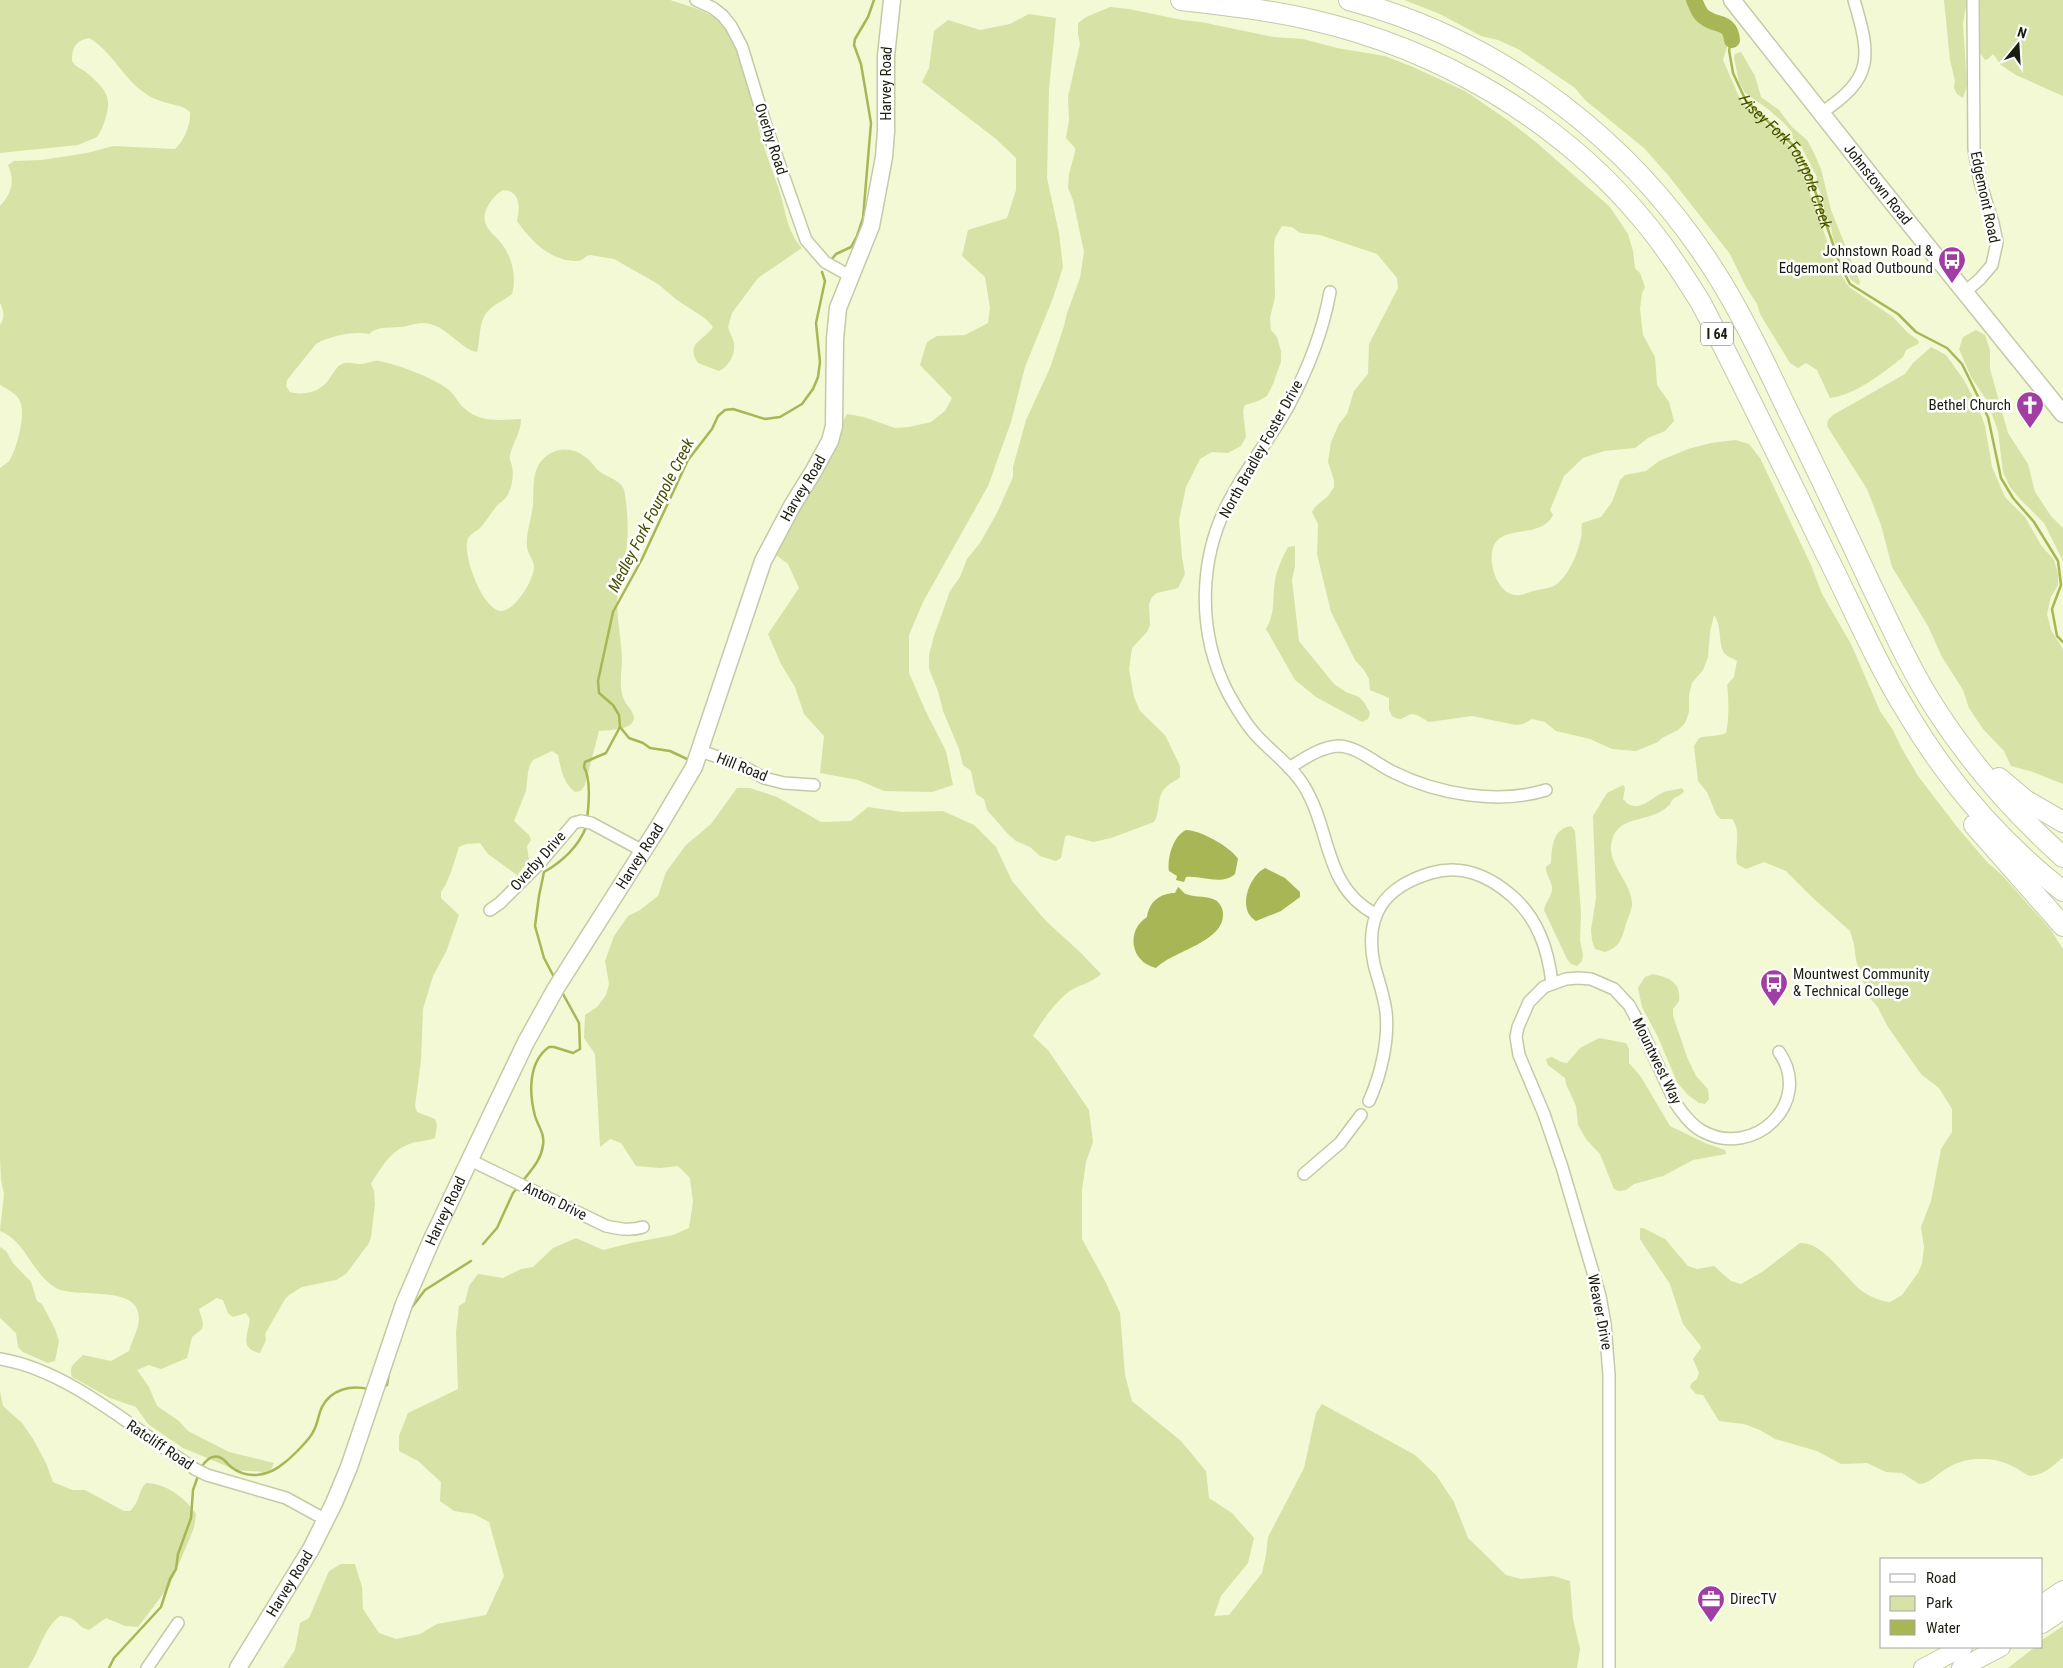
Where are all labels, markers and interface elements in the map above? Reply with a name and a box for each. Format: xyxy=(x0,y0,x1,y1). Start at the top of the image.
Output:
north arrow xyxy=(1993,20,2043,70)
text: N xyxy=(2015,24,2029,42)
street label: Harvey Road xyxy=(877,46,896,121)
water label: Hisey Fork Fourpole Creek xyxy=(1735,92,1837,232)
street label: Overby Road xyxy=(751,101,791,177)
street label: Johnstown Road xyxy=(1840,140,1916,228)
street label: Edgemont Road xyxy=(1966,150,2004,244)
place label: Johnstown Road & Edgemont Road Outbound xyxy=(1779,242,1934,277)
bus stop icon: Johnstown Road & Edgemont Road Outbound xyxy=(1937,245,1967,284)
road number: I 64 xyxy=(1701,322,1733,346)
street label: North Bradley Foster Drive xyxy=(1216,377,1306,521)
church icon: Bethel Church xyxy=(2015,390,2045,429)
place label: Bethel Church xyxy=(1929,396,2011,414)
water label: Medley Fork Fourpole Creek xyxy=(604,434,699,595)
street label: Harvey Road xyxy=(777,452,830,524)
street label: Hill Road xyxy=(714,749,770,785)
street label: Harvey Road xyxy=(612,820,667,892)
street label: Overby Drive xyxy=(507,828,569,894)
place label: Mountwest Community & Technical College xyxy=(1793,965,1930,1000)
bus stop icon: Mountwest Community & Technical College xyxy=(1759,968,1789,1007)
street label: Mountwest Way xyxy=(1628,1015,1686,1107)
street label: Harvey Road xyxy=(421,1173,470,1248)
street label: Anton Drive xyxy=(520,1178,590,1224)
street label: Weaver Drive xyxy=(1584,1273,1616,1351)
street label: Ratcliff Road xyxy=(123,1416,197,1474)
street label: Harvey Road xyxy=(263,1547,317,1620)
legend xyxy=(1880,1558,2043,1648)
text: Road xyxy=(1926,1569,1956,1587)
office icon: DirecTV xyxy=(1696,1584,1726,1623)
place label: DirecTV xyxy=(1730,1590,1777,1608)
text: Park xyxy=(1926,1594,1953,1612)
text: Water xyxy=(1926,1619,1961,1637)

